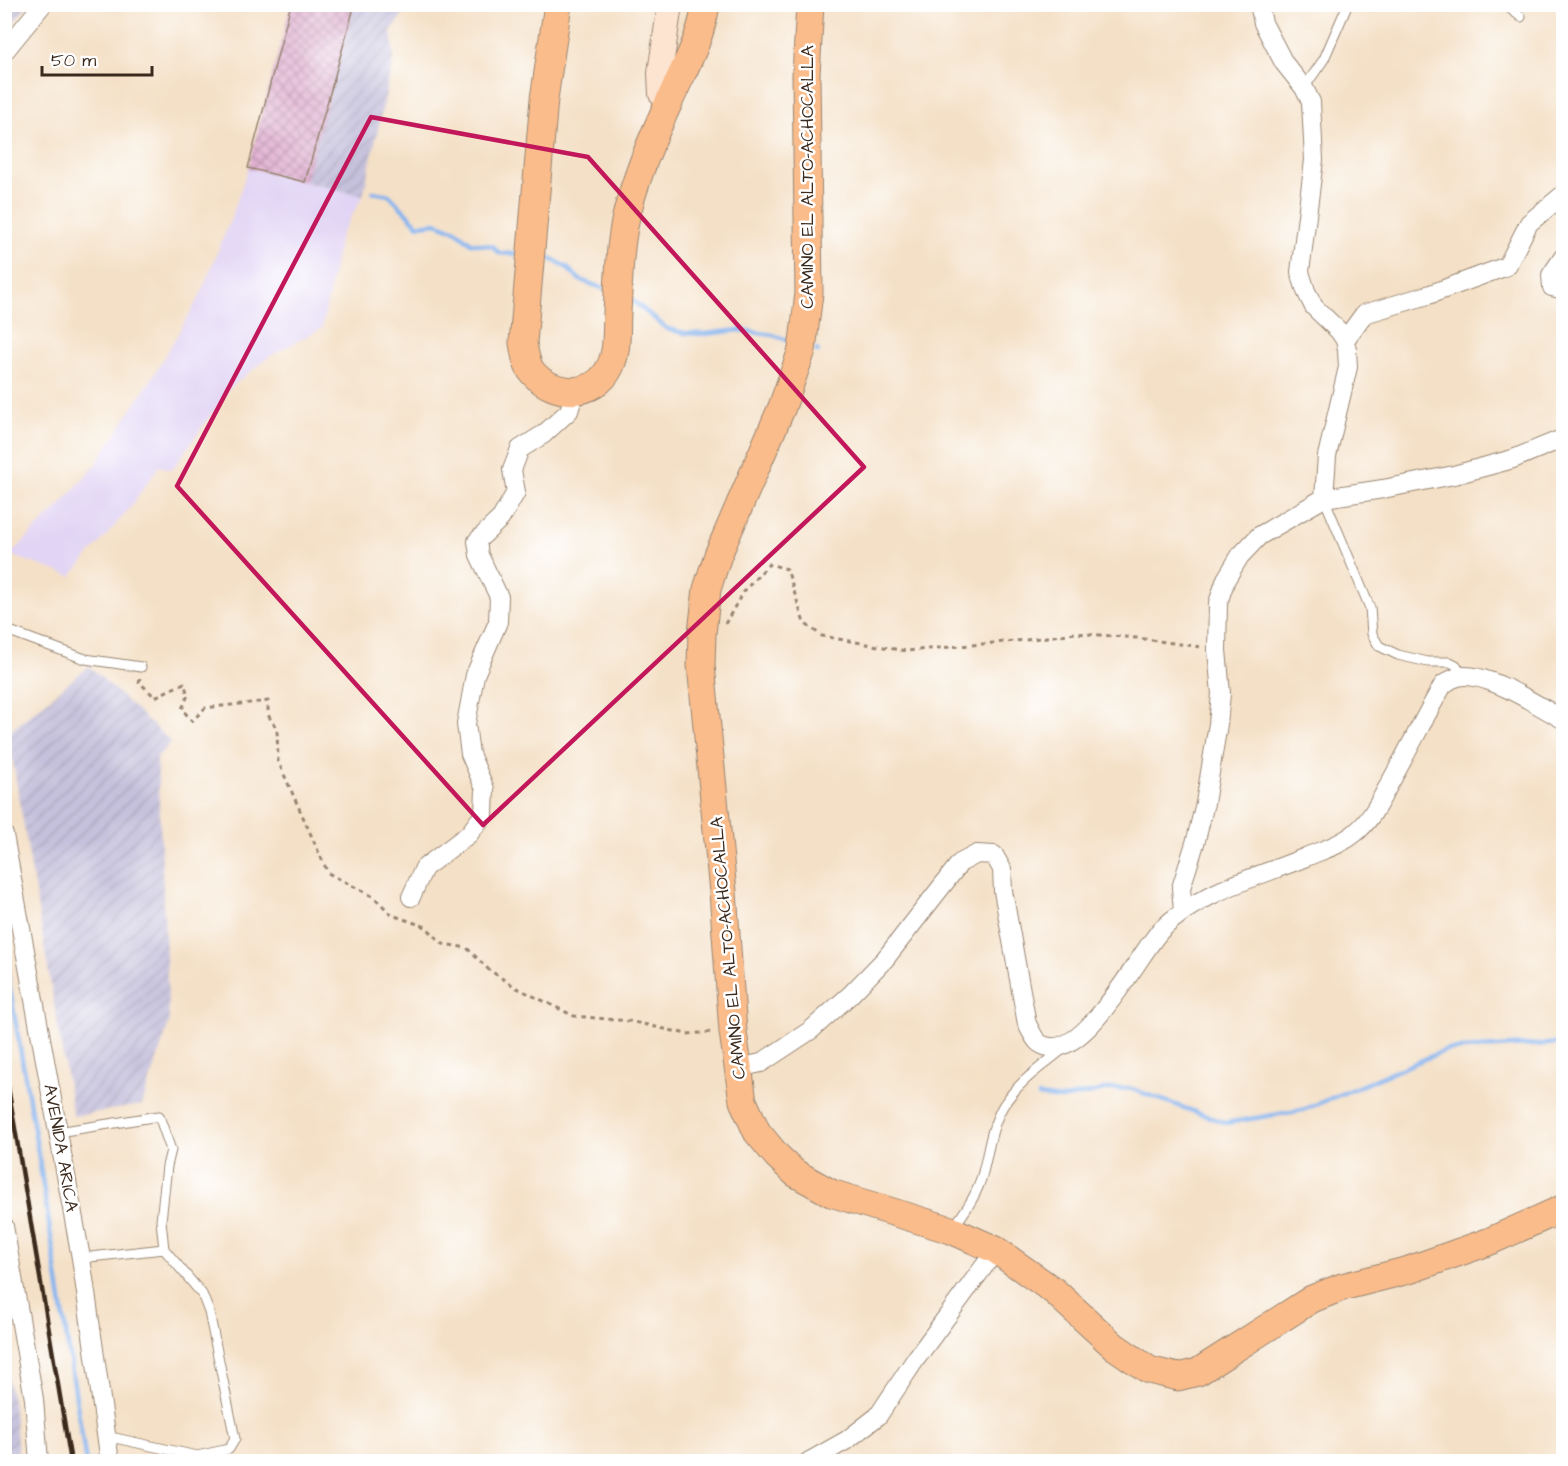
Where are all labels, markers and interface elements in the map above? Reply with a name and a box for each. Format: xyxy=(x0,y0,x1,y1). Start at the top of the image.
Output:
scale bar xyxy=(42,39,152,77)
street label: CAMINO EL ALTO-ACHOCALLA xyxy=(795,45,820,309)
text: 50 m xyxy=(51,48,96,73)
street label: CAMINO EL ALTO-ACHOCALLA xyxy=(704,815,752,1080)
street label: AVENIDA ARICA xyxy=(37,1082,85,1214)

